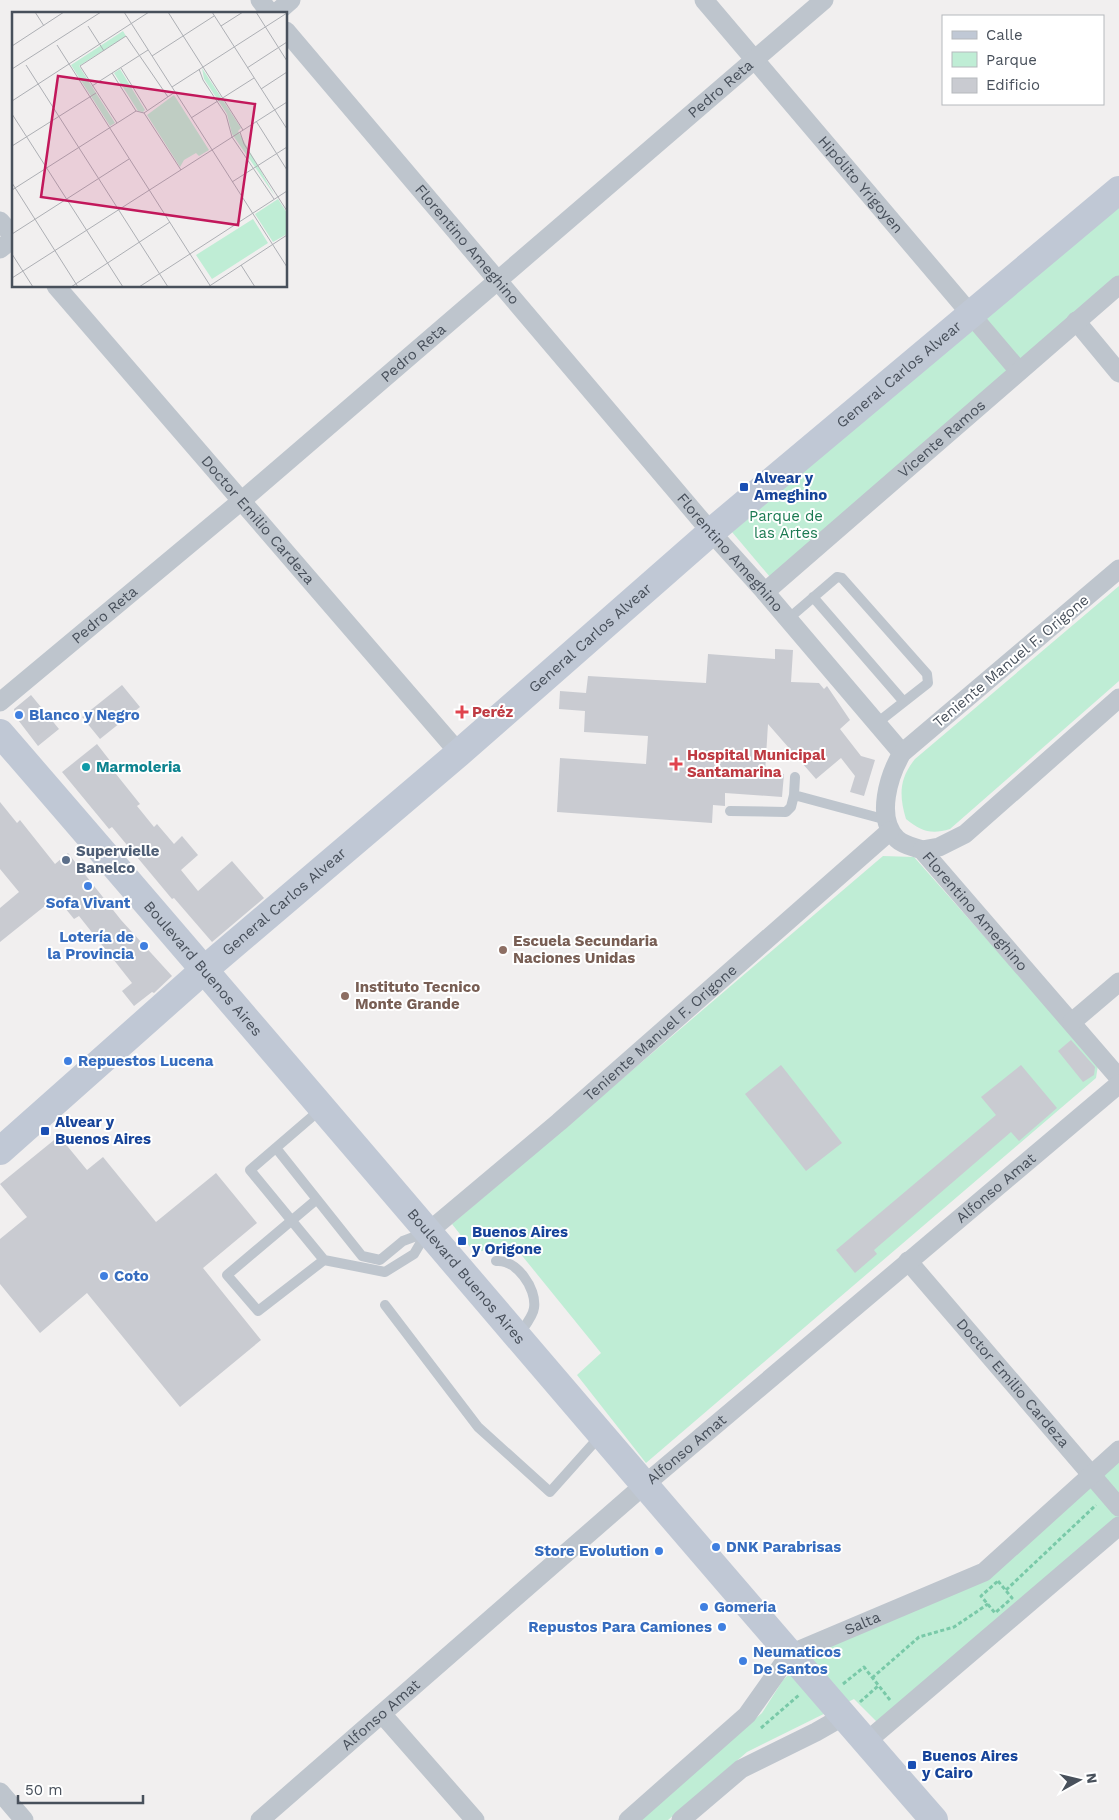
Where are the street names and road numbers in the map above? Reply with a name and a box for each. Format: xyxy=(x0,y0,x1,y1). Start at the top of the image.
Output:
street label: Pedro Reta xyxy=(684,56,757,122)
street label: Hipólito Yrigoyen xyxy=(814,132,907,237)
street label: Florentino Ameghino xyxy=(411,181,523,308)
street label: General Carlos Alvear xyxy=(833,317,965,432)
street label: Pedro Reta xyxy=(377,320,450,386)
street label: Vicente Ramos xyxy=(894,396,989,481)
street label: Doctor Emilio Cardeza xyxy=(197,452,319,588)
street label: Florentino Ameghino xyxy=(673,490,787,616)
street label: General Carlos Alvear xyxy=(525,579,655,697)
street label: Pedro Reta xyxy=(68,582,141,647)
street label: Teniente Manuel F. Origone xyxy=(930,591,1092,731)
street label: General Carlos Alvear xyxy=(218,844,350,960)
street label: Florentino Ameghino xyxy=(918,848,1031,975)
street label: Boulevard Buenos Aires xyxy=(140,897,266,1040)
street label: Teniente Manuel F. Origone xyxy=(580,961,741,1105)
street label: Alfonso Amat xyxy=(952,1149,1040,1227)
street label: Boulevard Buenos Aires xyxy=(403,1205,529,1348)
street label: Doctor Emilio Cardeza xyxy=(952,1315,1073,1452)
street label: Alfonso Amat xyxy=(643,1410,730,1488)
street label: Salta xyxy=(842,1608,883,1639)
street label: Alfonso Amat xyxy=(338,1675,424,1754)

